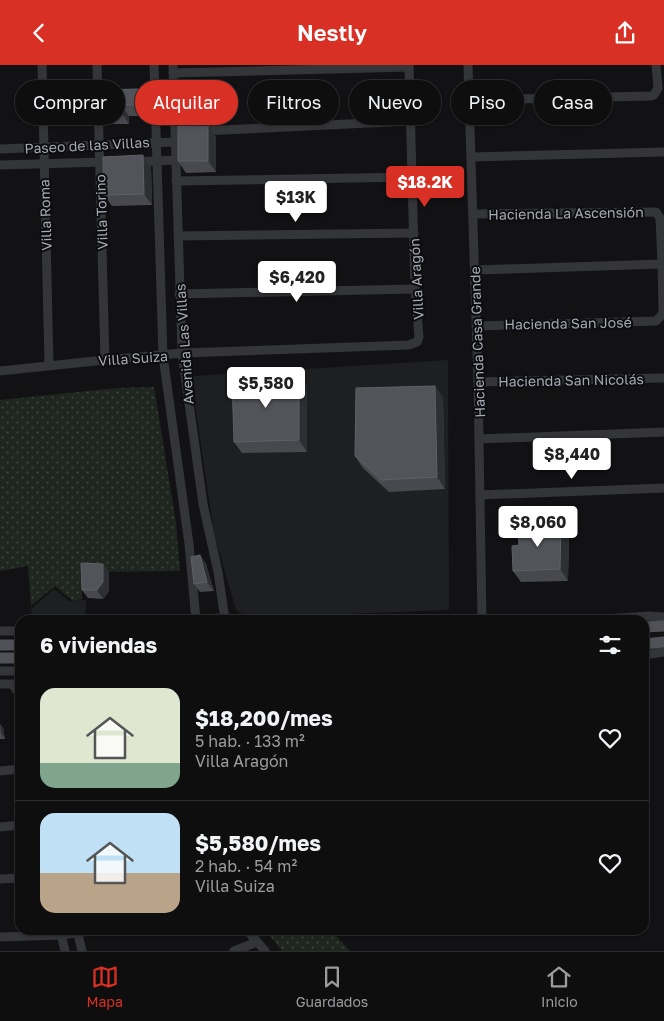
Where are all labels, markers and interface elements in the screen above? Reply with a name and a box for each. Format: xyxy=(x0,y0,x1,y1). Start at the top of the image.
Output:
icon: back xyxy=(25,19,53,47)
text: Nestly xyxy=(297,19,367,46)
icon: share xyxy=(611,19,639,47)
chip: Comprar xyxy=(15,80,125,125)
chip: Alquilar xyxy=(135,80,238,125)
chip: Filtros xyxy=(248,80,339,125)
chip: Nuevo xyxy=(349,80,441,125)
chip: Piso xyxy=(451,80,524,125)
chip: Casa xyxy=(534,80,612,125)
street label: Paseo de las Villas xyxy=(24,133,150,157)
pin: $18.2K xyxy=(384,165,466,208)
text: $18.2K xyxy=(397,172,453,192)
street label: Villa Torino xyxy=(91,174,111,250)
street label: Villa Roma xyxy=(35,179,55,251)
pin: $13K xyxy=(266,181,326,223)
text: $13K xyxy=(276,187,316,207)
street label: Hacienda La Ascensión xyxy=(488,203,644,223)
street label: Villa Aragón xyxy=(405,238,427,320)
pin: $6,420 xyxy=(256,261,338,303)
street label: Hacienda Casa Grande xyxy=(466,266,488,418)
text: $6,420 xyxy=(269,267,325,287)
street label: Avenida Las Villas xyxy=(171,283,197,405)
street label: Hacienda San José xyxy=(504,313,632,333)
street label: Villa Suiza xyxy=(98,347,168,369)
pin: $5,580 xyxy=(225,367,307,409)
street label: Hacienda San Nicolás xyxy=(498,370,644,390)
text: $5,580 xyxy=(238,373,294,393)
pin: $8,440 xyxy=(531,437,613,480)
text: $8,440 xyxy=(544,444,600,464)
pin: $8,060 xyxy=(497,505,579,548)
text: $8,060 xyxy=(509,512,567,532)
icon: filters xyxy=(596,631,624,659)
text: 6 viviendas xyxy=(40,632,157,658)
text: $18,200/mes xyxy=(195,705,333,731)
icon: home xyxy=(80,708,140,768)
icon: heart xyxy=(596,724,624,752)
text: 5 hab. · 133 m² xyxy=(195,731,305,751)
text: Villa Aragón xyxy=(195,751,288,771)
text: $5,580/mes xyxy=(195,830,321,856)
icon: home xyxy=(80,833,140,893)
icon: heart xyxy=(596,849,624,877)
text: 2 hab. · 54 m² xyxy=(195,856,297,876)
text: Villa Suiza xyxy=(195,876,275,896)
tab: Mapa xyxy=(86,963,123,1010)
tab: Guardados xyxy=(296,963,368,1010)
tab: Inicio xyxy=(541,963,578,1010)

